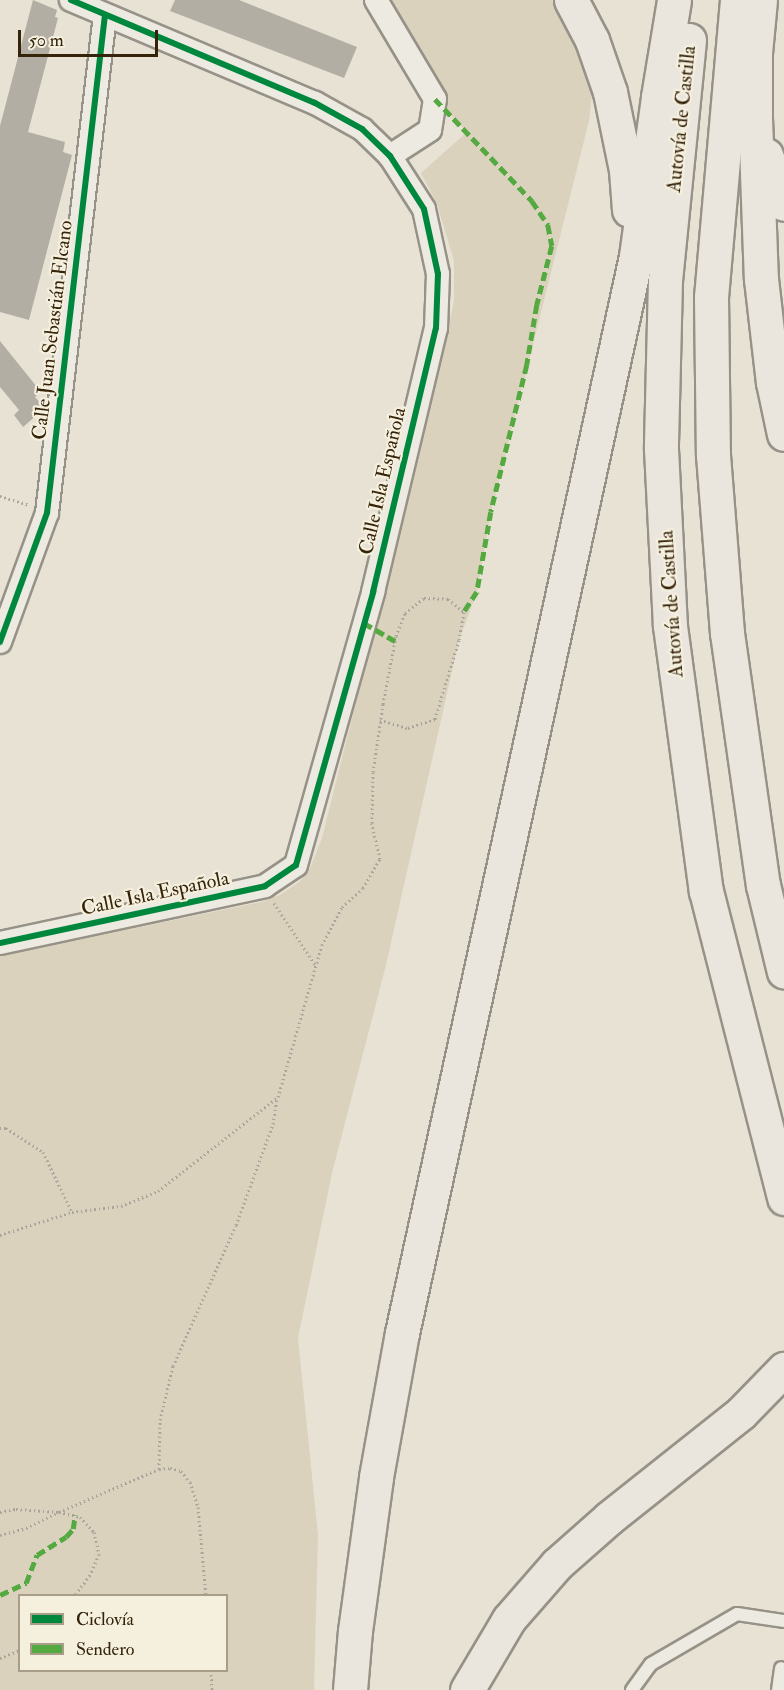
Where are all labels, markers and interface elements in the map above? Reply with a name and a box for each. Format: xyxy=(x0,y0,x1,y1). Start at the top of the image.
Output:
scale bar xyxy=(21,18,160,56)
text: 50 m xyxy=(29,29,64,52)
street label: Autovía de Castilla xyxy=(661,44,701,194)
street label: Calle Juan Sebastián Elcano xyxy=(27,219,77,441)
street label: Calle Isla Española xyxy=(353,405,411,557)
street label: Autovía de Castilla xyxy=(654,530,688,678)
street label: Calle Isla Española xyxy=(79,866,231,920)
legend xyxy=(18,1594,228,1672)
text: Ciclovía xyxy=(76,1608,134,1631)
text: Sendero xyxy=(76,1638,134,1661)

